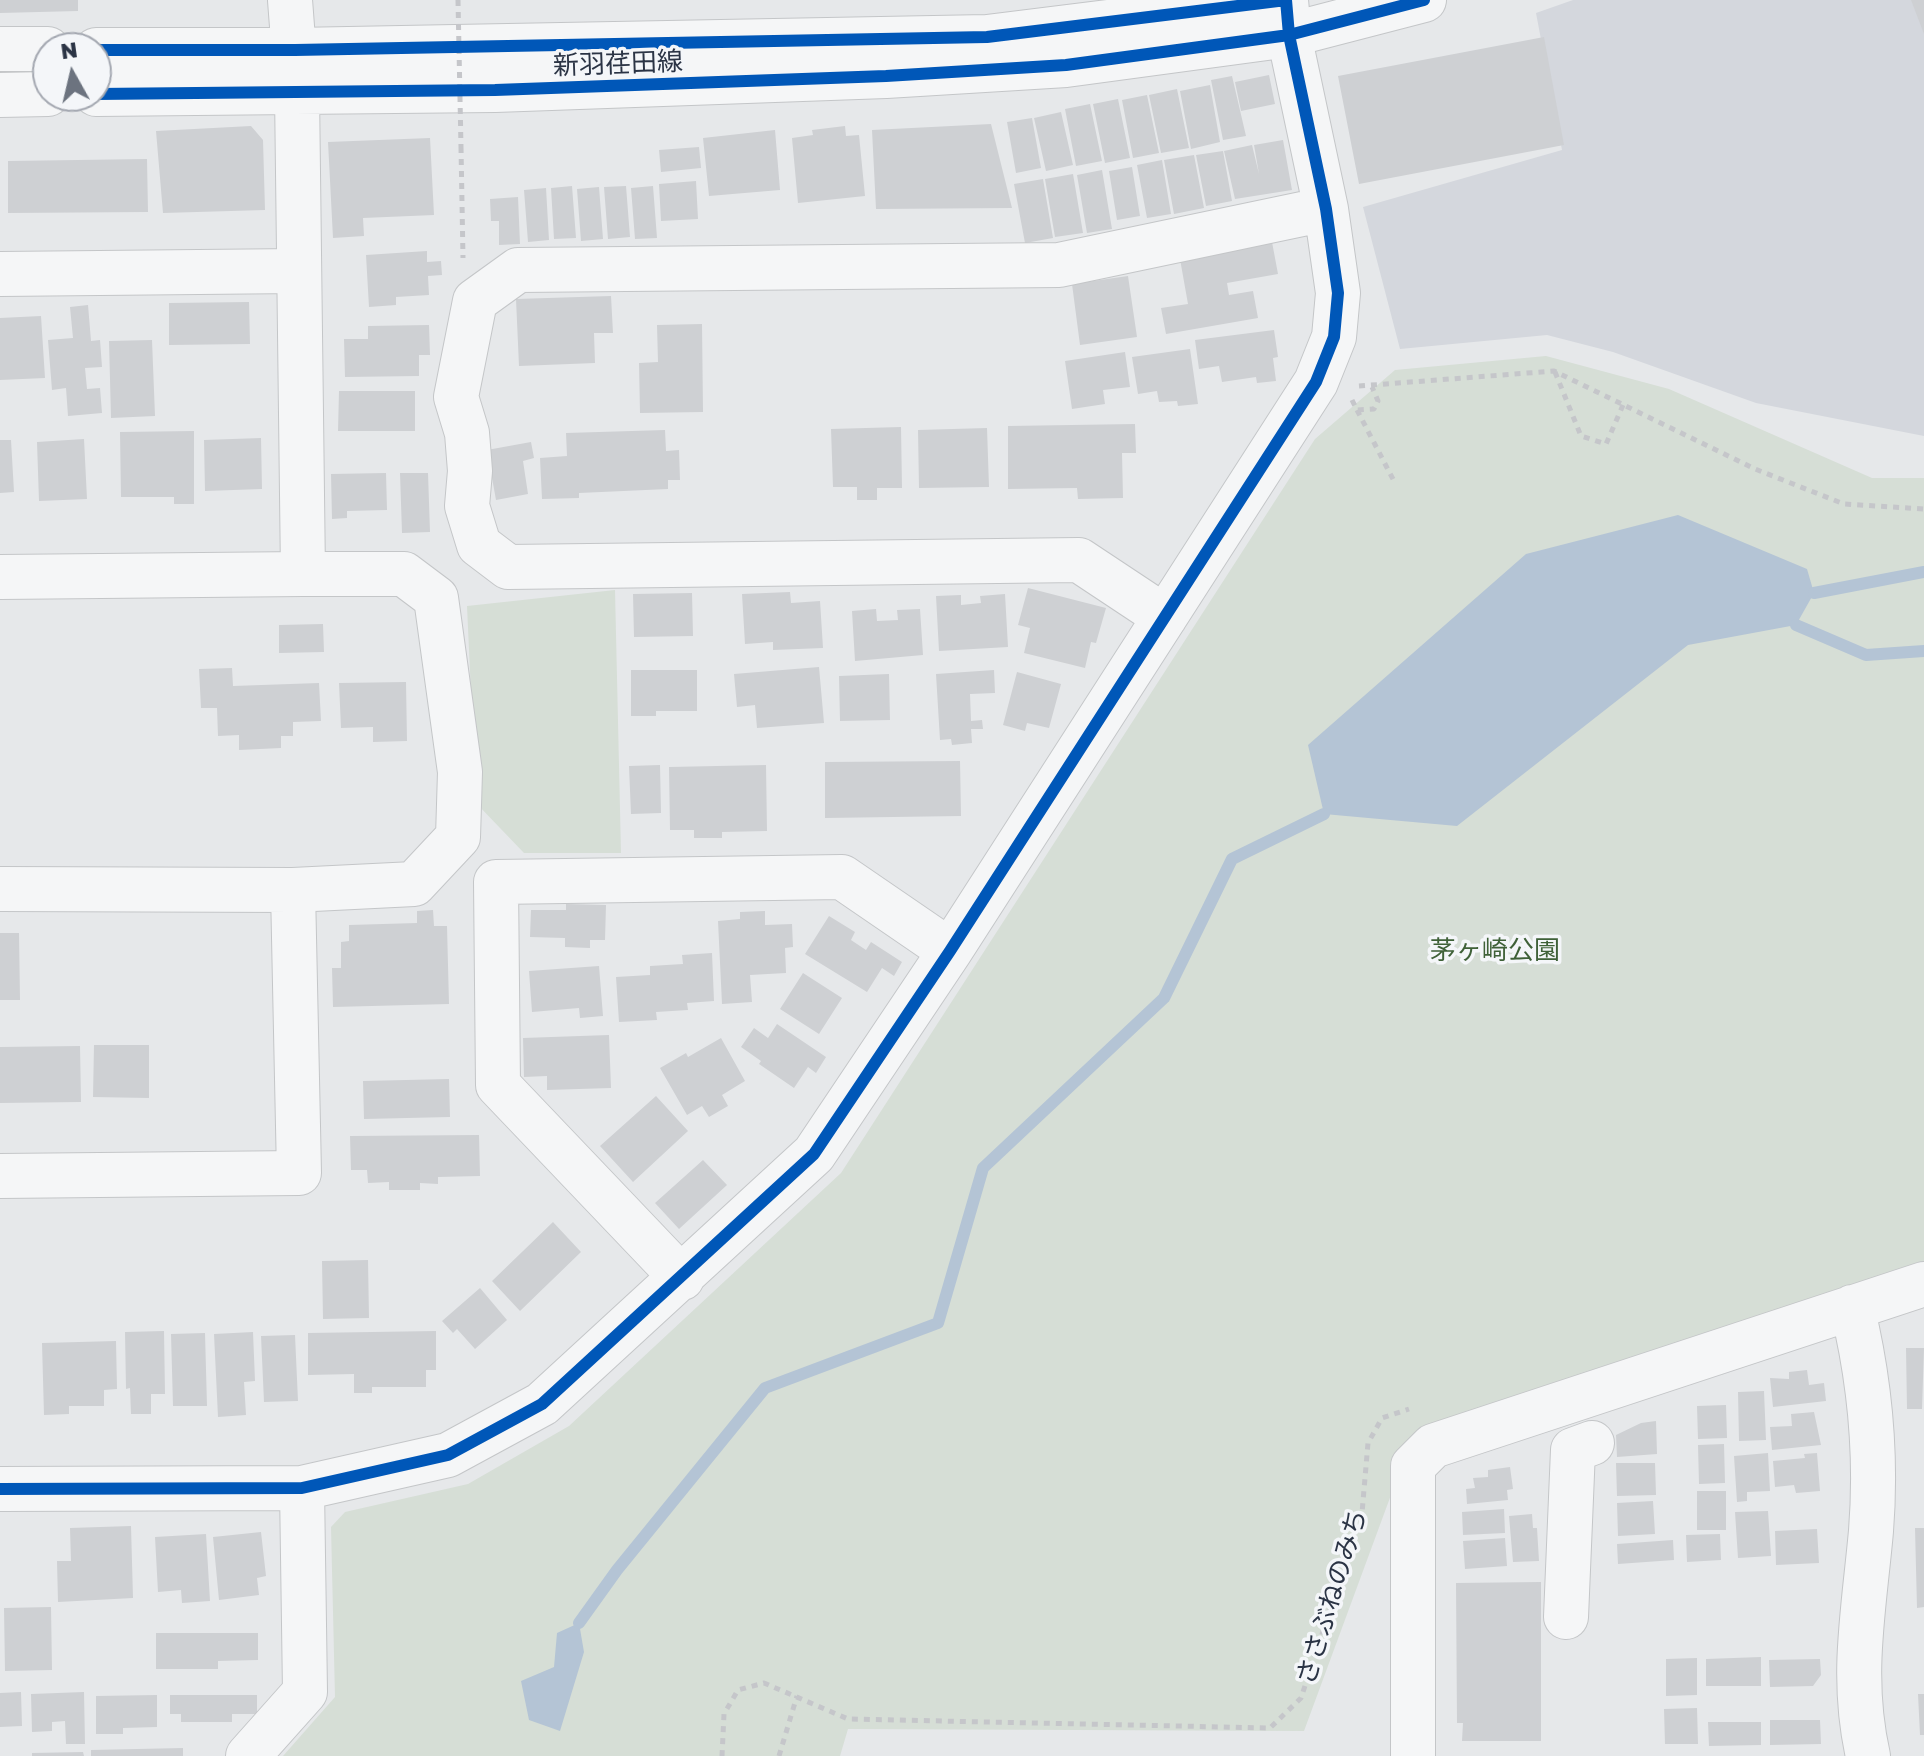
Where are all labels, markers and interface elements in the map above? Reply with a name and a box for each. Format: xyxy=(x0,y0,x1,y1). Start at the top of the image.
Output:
north arrow xyxy=(32,32,112,112)
text: N xyxy=(59,35,79,64)
street label: 新羽荏田線 xyxy=(552,46,684,82)
park label: 茅ヶ崎公園 xyxy=(1430,935,1560,967)
street label: ささぶねのみち xyxy=(1290,1505,1374,1689)

